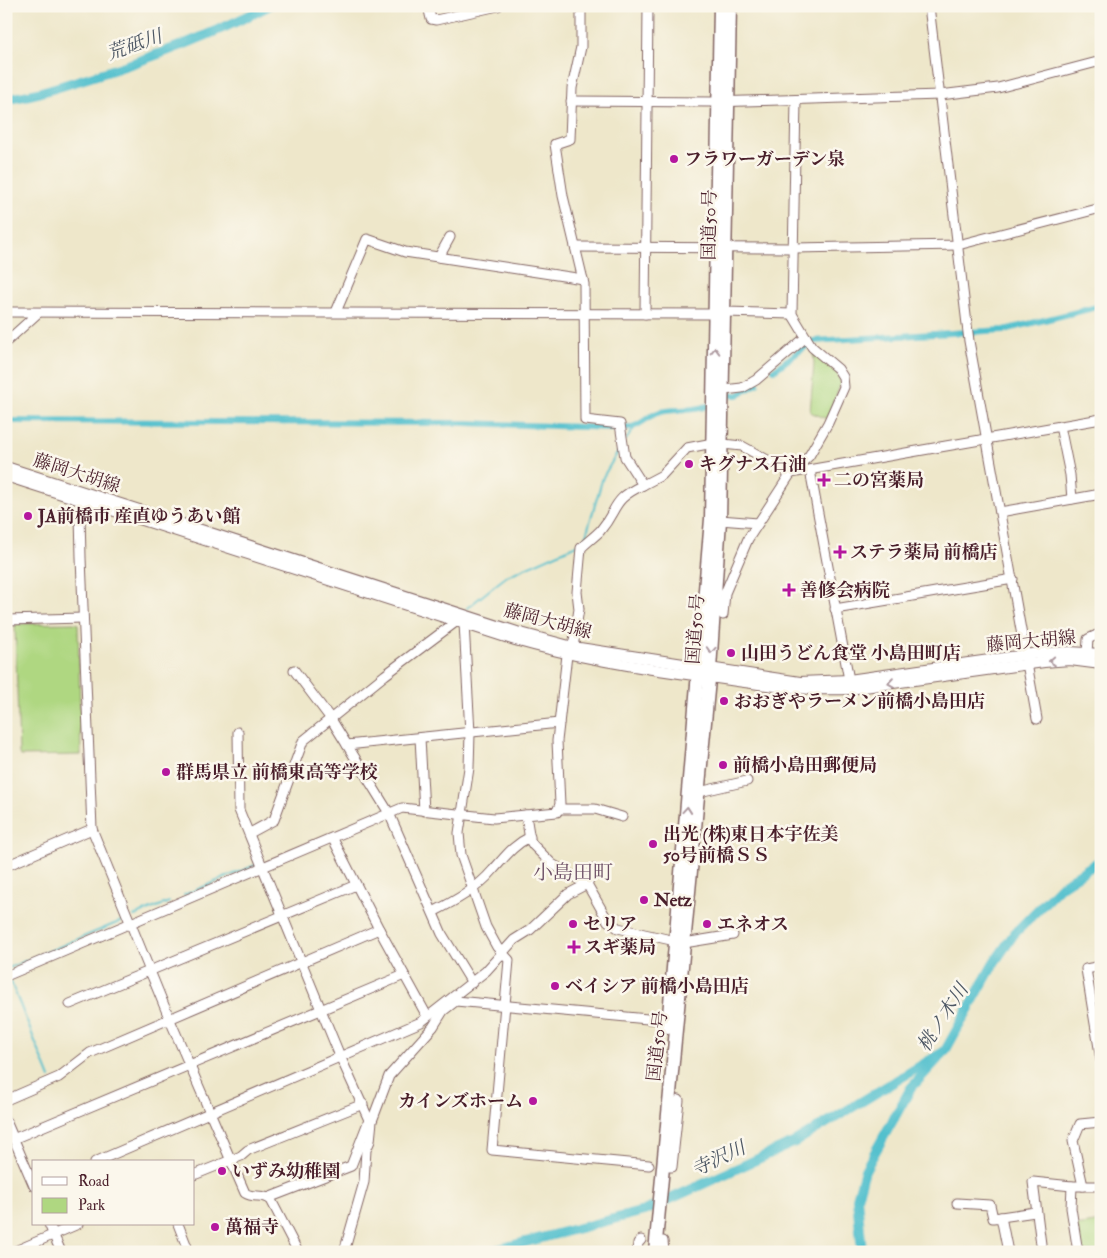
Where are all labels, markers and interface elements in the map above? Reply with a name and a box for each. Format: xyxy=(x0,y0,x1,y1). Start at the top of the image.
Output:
water label: 荒砥川 xyxy=(103,24,167,66)
place label: フラワーガーデン泉 xyxy=(684,148,845,171)
marker: フラワーガーデン泉 xyxy=(668,153,680,165)
street label: 国道50号 xyxy=(697,189,722,261)
one-way arrow xyxy=(710,347,720,354)
street label: 藤岡大胡線 xyxy=(30,449,123,498)
place label: キグナス石油 xyxy=(699,453,806,476)
marker: キグナス石油 xyxy=(683,458,695,470)
place label: 二の宮薬局 xyxy=(834,469,924,492)
marker: 二の宮薬局 xyxy=(818,474,830,486)
place label: JA前橋市 産直ゆうあい館 xyxy=(37,505,240,528)
marker: JA前橋市 産直ゆうあい館 xyxy=(22,510,34,522)
place label: ステラ薬局 前橋店 xyxy=(850,541,997,564)
marker: ステラ薬局 前橋店 xyxy=(834,546,846,558)
place label: 善修会病院 xyxy=(800,579,890,602)
marker: 善修会病院 xyxy=(782,583,796,597)
street label: 国道50号 xyxy=(682,593,709,665)
street label: 藤岡大胡線 xyxy=(501,599,594,644)
street label: 藤岡大胡線 xyxy=(985,626,1077,657)
place label: 山田うどん食堂 小島田町店 xyxy=(741,642,961,665)
one-way arrow xyxy=(706,646,717,654)
marker: 山田うどん食堂 小島田町店 xyxy=(725,647,737,659)
one-way arrow xyxy=(1048,655,1056,666)
one-way arrow xyxy=(887,677,895,688)
place label: おおぎやラーメン前橋小島田店 xyxy=(734,690,985,713)
marker: おおぎやラーメン前橋小島田店 xyxy=(718,695,730,707)
place label: 前橋小島田郵便局 xyxy=(733,754,877,777)
marker: 前橋小島田郵便局 xyxy=(717,759,729,771)
place label: 群馬県立 前橋東高等学校 xyxy=(176,761,378,784)
marker: 群馬県立 前橋東高等学校 xyxy=(160,766,172,778)
one-way arrow xyxy=(681,806,692,814)
place label: 出光 (株)東日本宇佐美 50号前橋ＳＳ xyxy=(663,823,839,867)
marker: 出光 (株)東日本宇佐美 50号前橋ＳＳ xyxy=(647,838,659,850)
district label: 小島田町 xyxy=(533,860,613,885)
place label: Netz xyxy=(653,889,692,912)
marker: Netz xyxy=(638,894,650,906)
place label: セリア xyxy=(583,913,637,936)
place label: エネオス xyxy=(717,913,789,936)
marker: セリア xyxy=(567,918,579,930)
marker: エネオス xyxy=(701,918,713,930)
place label: スギ薬局 xyxy=(584,936,656,959)
marker: スギ薬局 xyxy=(568,941,580,953)
place label: ベイシア 前橋小島田店 xyxy=(565,975,749,998)
water label: 桃ノ木川 xyxy=(912,977,975,1056)
marker: ベイシア 前橋小島田店 xyxy=(549,980,561,992)
street label: 国道50号 xyxy=(642,1010,673,1083)
place label: カインズホーム xyxy=(398,1090,523,1113)
marker: カインズホーム xyxy=(527,1095,539,1107)
water label: 寺沢川 xyxy=(688,1135,751,1182)
legend xyxy=(32,1160,195,1226)
place label: いずみ幼稚園 xyxy=(232,1160,340,1183)
marker: いずみ幼稚園 xyxy=(216,1165,228,1177)
text: Road xyxy=(78,1172,110,1191)
text: Park xyxy=(78,1196,105,1215)
place label: 萬福寺 xyxy=(225,1216,279,1239)
marker: 萬福寺 xyxy=(209,1221,221,1233)

